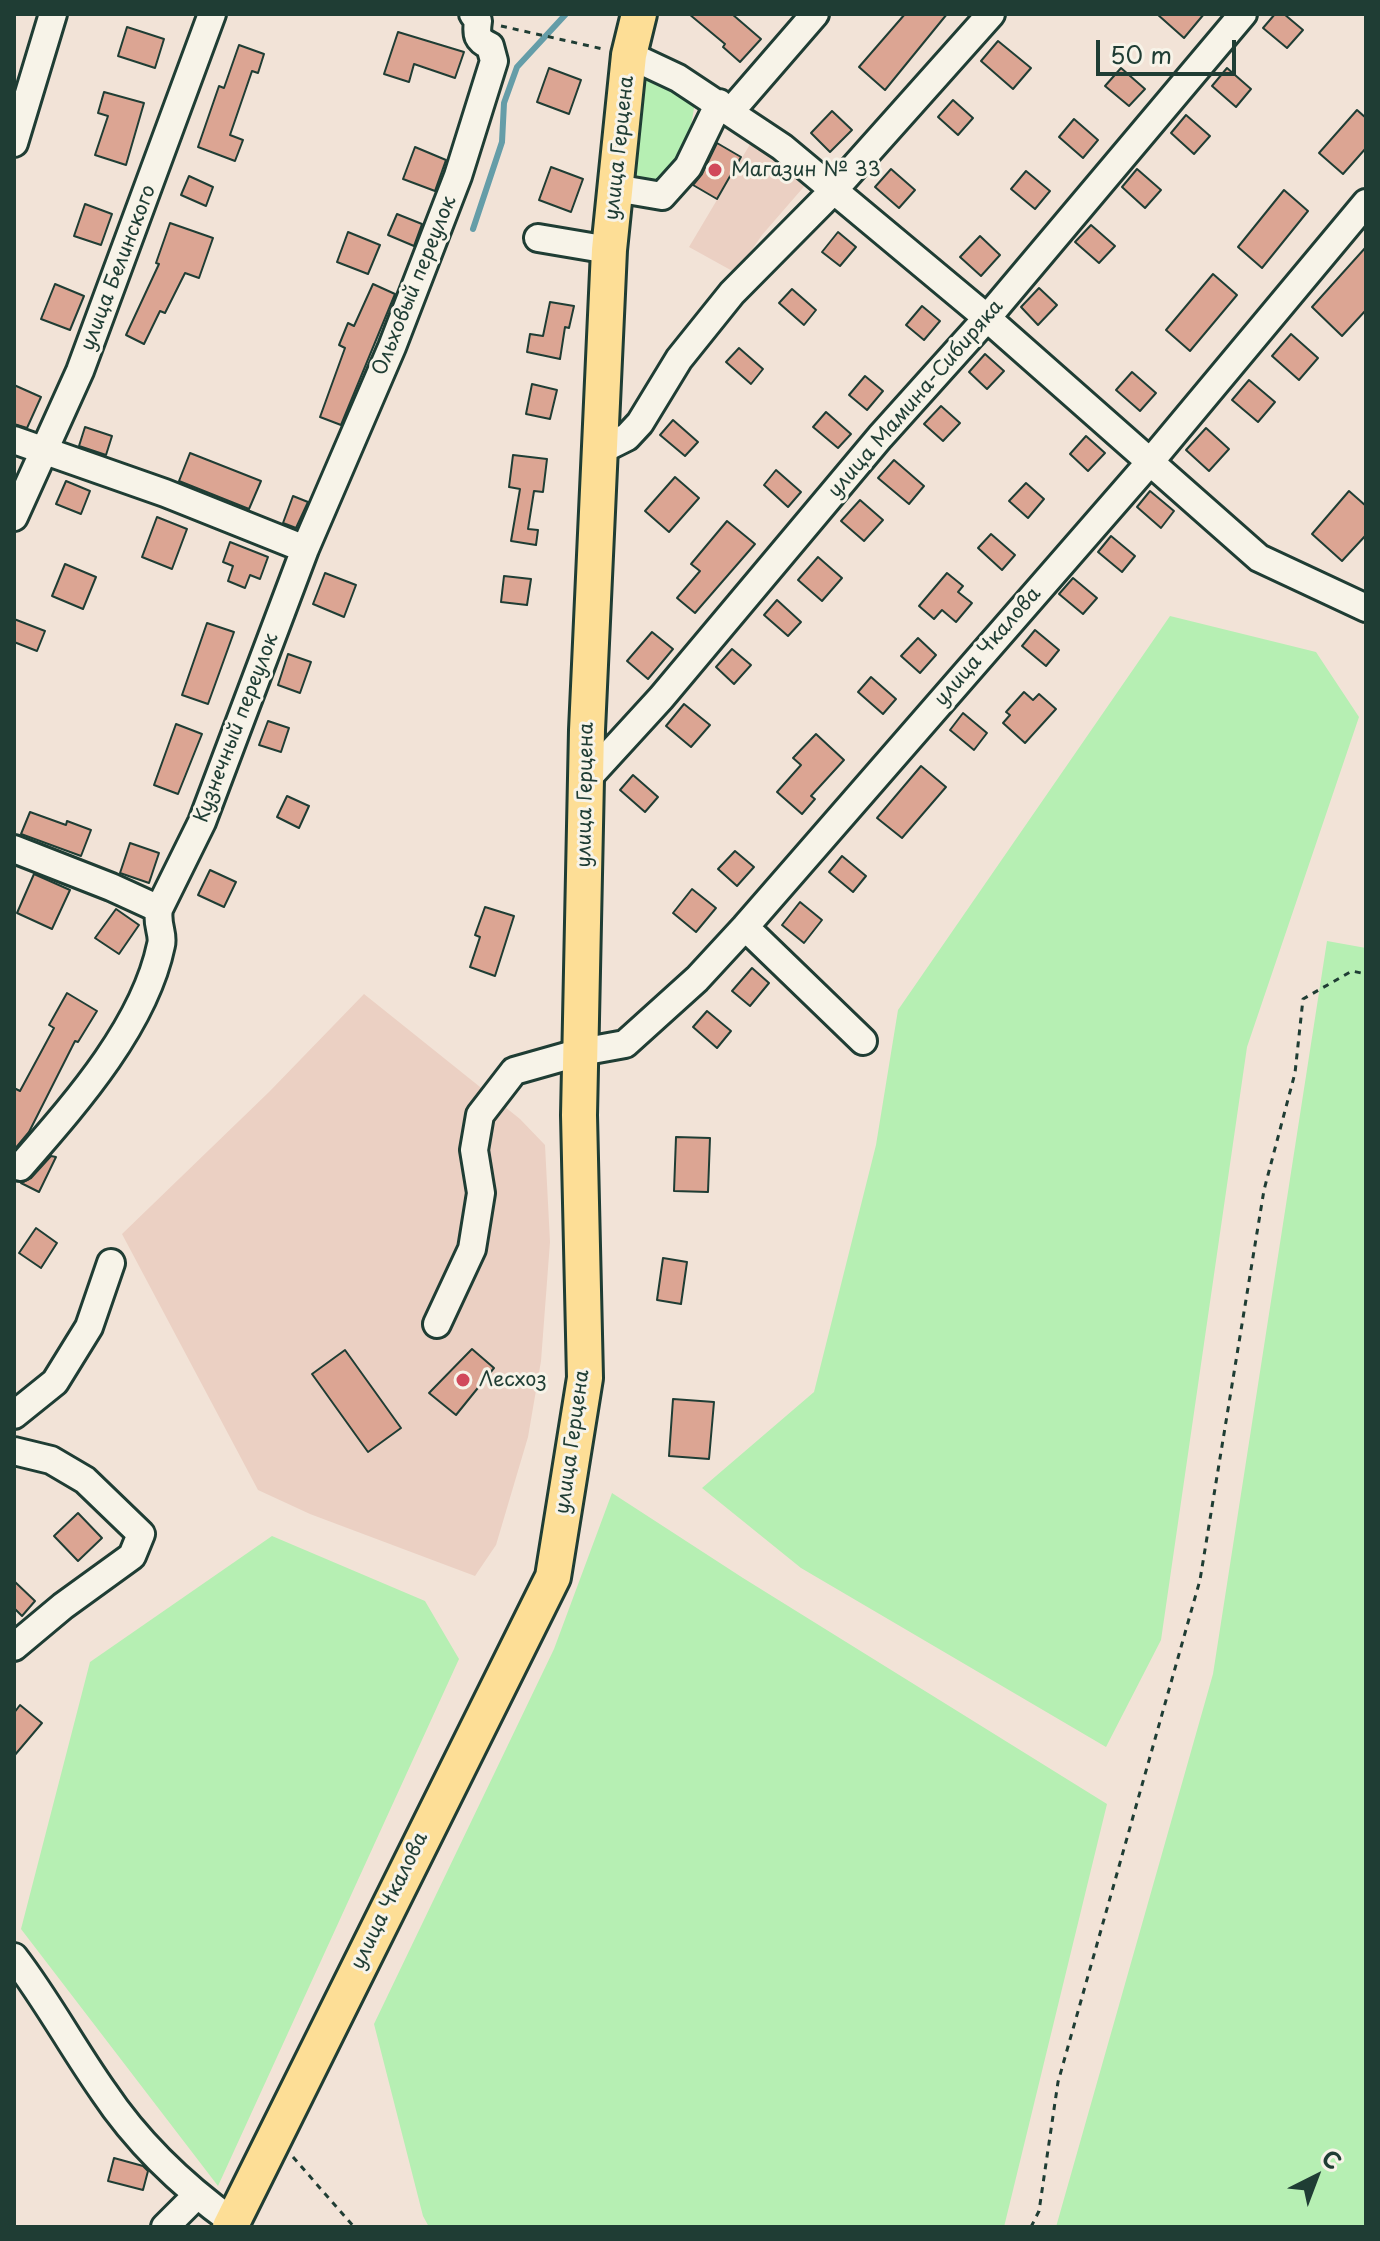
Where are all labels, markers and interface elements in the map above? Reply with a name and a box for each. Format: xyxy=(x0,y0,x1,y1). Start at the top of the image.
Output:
scale bar xyxy=(1100,24,1240,74)
text: 50 m xyxy=(1110,36,1172,72)
street label: улица Герцена xyxy=(600,74,640,222)
place label: Магазин № 33 xyxy=(731,158,881,182)
marker: Магазин № 33 xyxy=(706,161,724,179)
street label: улица Белинского xyxy=(76,182,162,354)
street label: Ольховый переулок xyxy=(368,193,462,379)
street label: улица Мамина-Сибиряка xyxy=(823,295,1009,503)
street label: улица Чкалова xyxy=(930,583,1046,711)
street label: Кузнечный переулок xyxy=(190,630,284,826)
street label: улица Герцена xyxy=(573,722,599,868)
place label: Лесхоз xyxy=(479,1368,547,1392)
street label: улица Герцена xyxy=(551,1368,595,1516)
marker: Лесхоз xyxy=(454,1371,472,1389)
street label: улица Чкалова xyxy=(346,1828,434,1974)
north arrow xyxy=(1276,2137,1356,2217)
text: С xyxy=(1315,2141,1350,2177)

